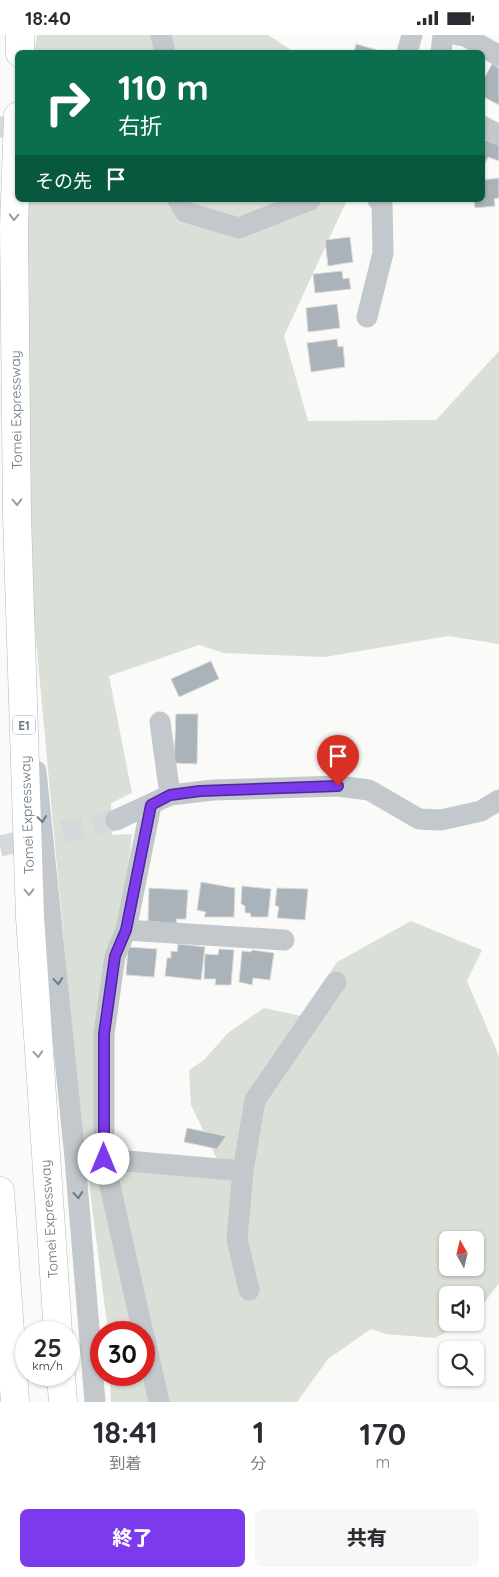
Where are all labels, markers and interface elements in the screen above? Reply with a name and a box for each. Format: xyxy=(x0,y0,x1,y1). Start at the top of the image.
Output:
text: 18:40 xyxy=(25,6,71,30)
text: 110 m xyxy=(118,65,209,109)
icon: right xyxy=(35,70,100,135)
text: 右折 xyxy=(118,112,162,140)
icon: arrive xyxy=(102,165,130,193)
text: その先 xyxy=(35,169,92,193)
one-way arrow xyxy=(9,214,19,221)
street label: Tomei Expressway xyxy=(6,350,26,470)
one-way arrow xyxy=(12,498,22,506)
road number: E1 xyxy=(13,715,35,735)
pin xyxy=(317,735,359,786)
icon: arrive xyxy=(324,742,352,770)
street label: Tomei Expressway xyxy=(16,755,38,875)
one-way arrow xyxy=(36,816,47,824)
one-way arrow xyxy=(24,888,34,896)
one-way arrow xyxy=(52,977,63,985)
one-way arrow xyxy=(33,1050,44,1058)
position arrow xyxy=(77,1132,129,1184)
street label: Tomei Expressway xyxy=(36,1159,62,1279)
one-way arrow xyxy=(72,1191,83,1199)
north arrow xyxy=(439,1231,484,1276)
map controls xyxy=(439,1231,484,1386)
button: sound xyxy=(439,1286,484,1331)
speed limit sign: 30 xyxy=(90,1321,155,1386)
text: 25 xyxy=(33,1332,62,1363)
button: search xyxy=(439,1341,484,1386)
text: km/h xyxy=(32,1358,63,1373)
text: 18:41 xyxy=(93,1413,158,1451)
text: 1 xyxy=(253,1413,264,1451)
text: 170 xyxy=(360,1415,406,1453)
text: m xyxy=(375,1452,390,1472)
text: 到着 xyxy=(109,1453,141,1473)
text: 分 xyxy=(251,1453,267,1473)
button: 終了 xyxy=(20,1509,245,1567)
button: 共有 xyxy=(255,1509,479,1567)

